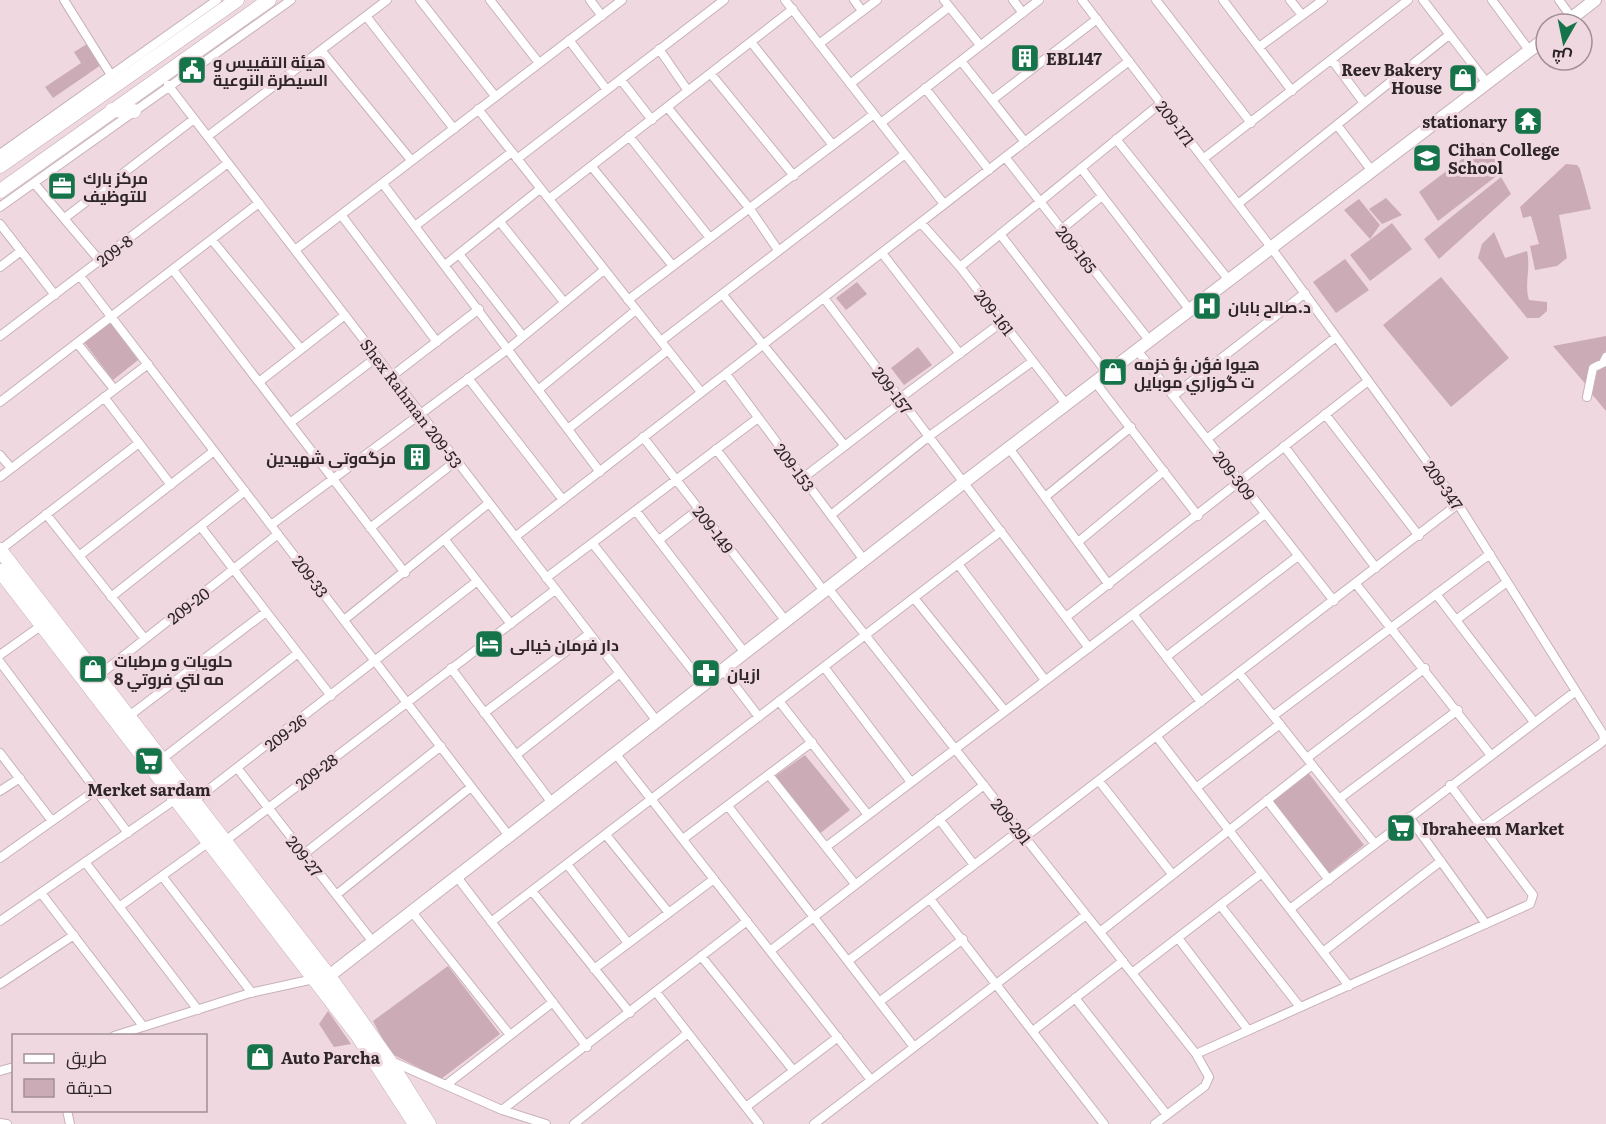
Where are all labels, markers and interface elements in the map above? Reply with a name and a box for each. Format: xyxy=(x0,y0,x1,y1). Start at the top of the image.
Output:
north arrow xyxy=(1534,12,1594,72)
building icon: EBL147 xyxy=(1009,42,1041,74)
text: ش xyxy=(1549,44,1574,71)
place label: EBL147 xyxy=(1046,46,1102,70)
place label: هيئة التقييس و السيطرة النوعية xyxy=(213,49,328,91)
public building icon: هيئة التقييس و السيطرة النوعية xyxy=(176,54,208,86)
place label: Reev Bakery House xyxy=(1341,57,1442,99)
shop icon: Reev Bakery House xyxy=(1447,62,1479,94)
street label: 209-171 xyxy=(1151,95,1202,151)
temple icon: stationary xyxy=(1512,105,1544,137)
place label: stationary xyxy=(1422,109,1507,133)
place label: Cihan College School xyxy=(1448,137,1560,179)
school or university icon: Cihan College School xyxy=(1411,142,1443,174)
place label: مركز بارك للتوظيف xyxy=(83,165,148,207)
office icon: مركز بارك للتوظيف xyxy=(46,170,78,202)
street label: 209-165 xyxy=(1051,220,1103,278)
street label: 209-8 xyxy=(91,228,137,272)
street label: 209-161 xyxy=(969,284,1021,341)
hospital icon: د.صالح بابان xyxy=(1191,290,1223,322)
place label: د.صالح بابان xyxy=(1228,294,1311,318)
street label: Shex Rahman 209-53 xyxy=(355,333,469,473)
place label: هيوا فؤن بؤ خزمه ت گوزاري موبايل xyxy=(1134,351,1260,395)
shop icon: هيوا فؤن بؤ خزمه ت گوزاري موبايل xyxy=(1097,356,1129,388)
street label: 209-157 xyxy=(867,361,919,419)
street label: 209-153 xyxy=(769,438,821,496)
building icon: مزگه‌وتی شهیدین xyxy=(401,441,433,473)
place label: مزگه‌وتی شهیدین xyxy=(266,445,396,469)
street label: 209-309 xyxy=(1208,445,1262,505)
street label: 209-347 xyxy=(1418,455,1470,515)
street label: 209-149 xyxy=(688,500,740,558)
street label: 209-33 xyxy=(287,550,335,602)
street label: 209-20 xyxy=(162,581,214,629)
hotel icon: دار فرمان خیالی xyxy=(473,628,505,660)
place label: دار فرمان خیالی xyxy=(510,632,619,656)
place label: حلويات و مرطبات مه لتي فروتي 8 xyxy=(114,648,232,692)
shop icon: حلويات و مرطبات مه لتي فروتي 8 xyxy=(77,653,109,685)
pharmacy icon: ازيان xyxy=(690,657,722,689)
place label: ازيان xyxy=(727,661,761,685)
street label: 209-26 xyxy=(259,708,311,756)
supermarket icon: Merket sardam xyxy=(133,745,165,777)
street label: 209-28 xyxy=(290,747,342,795)
place label: Merket sardam xyxy=(87,777,211,801)
street label: 209-291 xyxy=(986,792,1038,850)
supermarket icon: Ibraheem Market xyxy=(1385,812,1417,844)
place label: Ibraheem Market xyxy=(1422,816,1564,840)
street label: 209-27 xyxy=(281,830,329,882)
legend xyxy=(12,1034,207,1112)
shop icon: Auto Parcha xyxy=(244,1041,276,1073)
text: طريق xyxy=(66,1043,107,1070)
place label: Auto Parcha xyxy=(281,1045,381,1069)
text: حديقة xyxy=(66,1073,112,1100)

